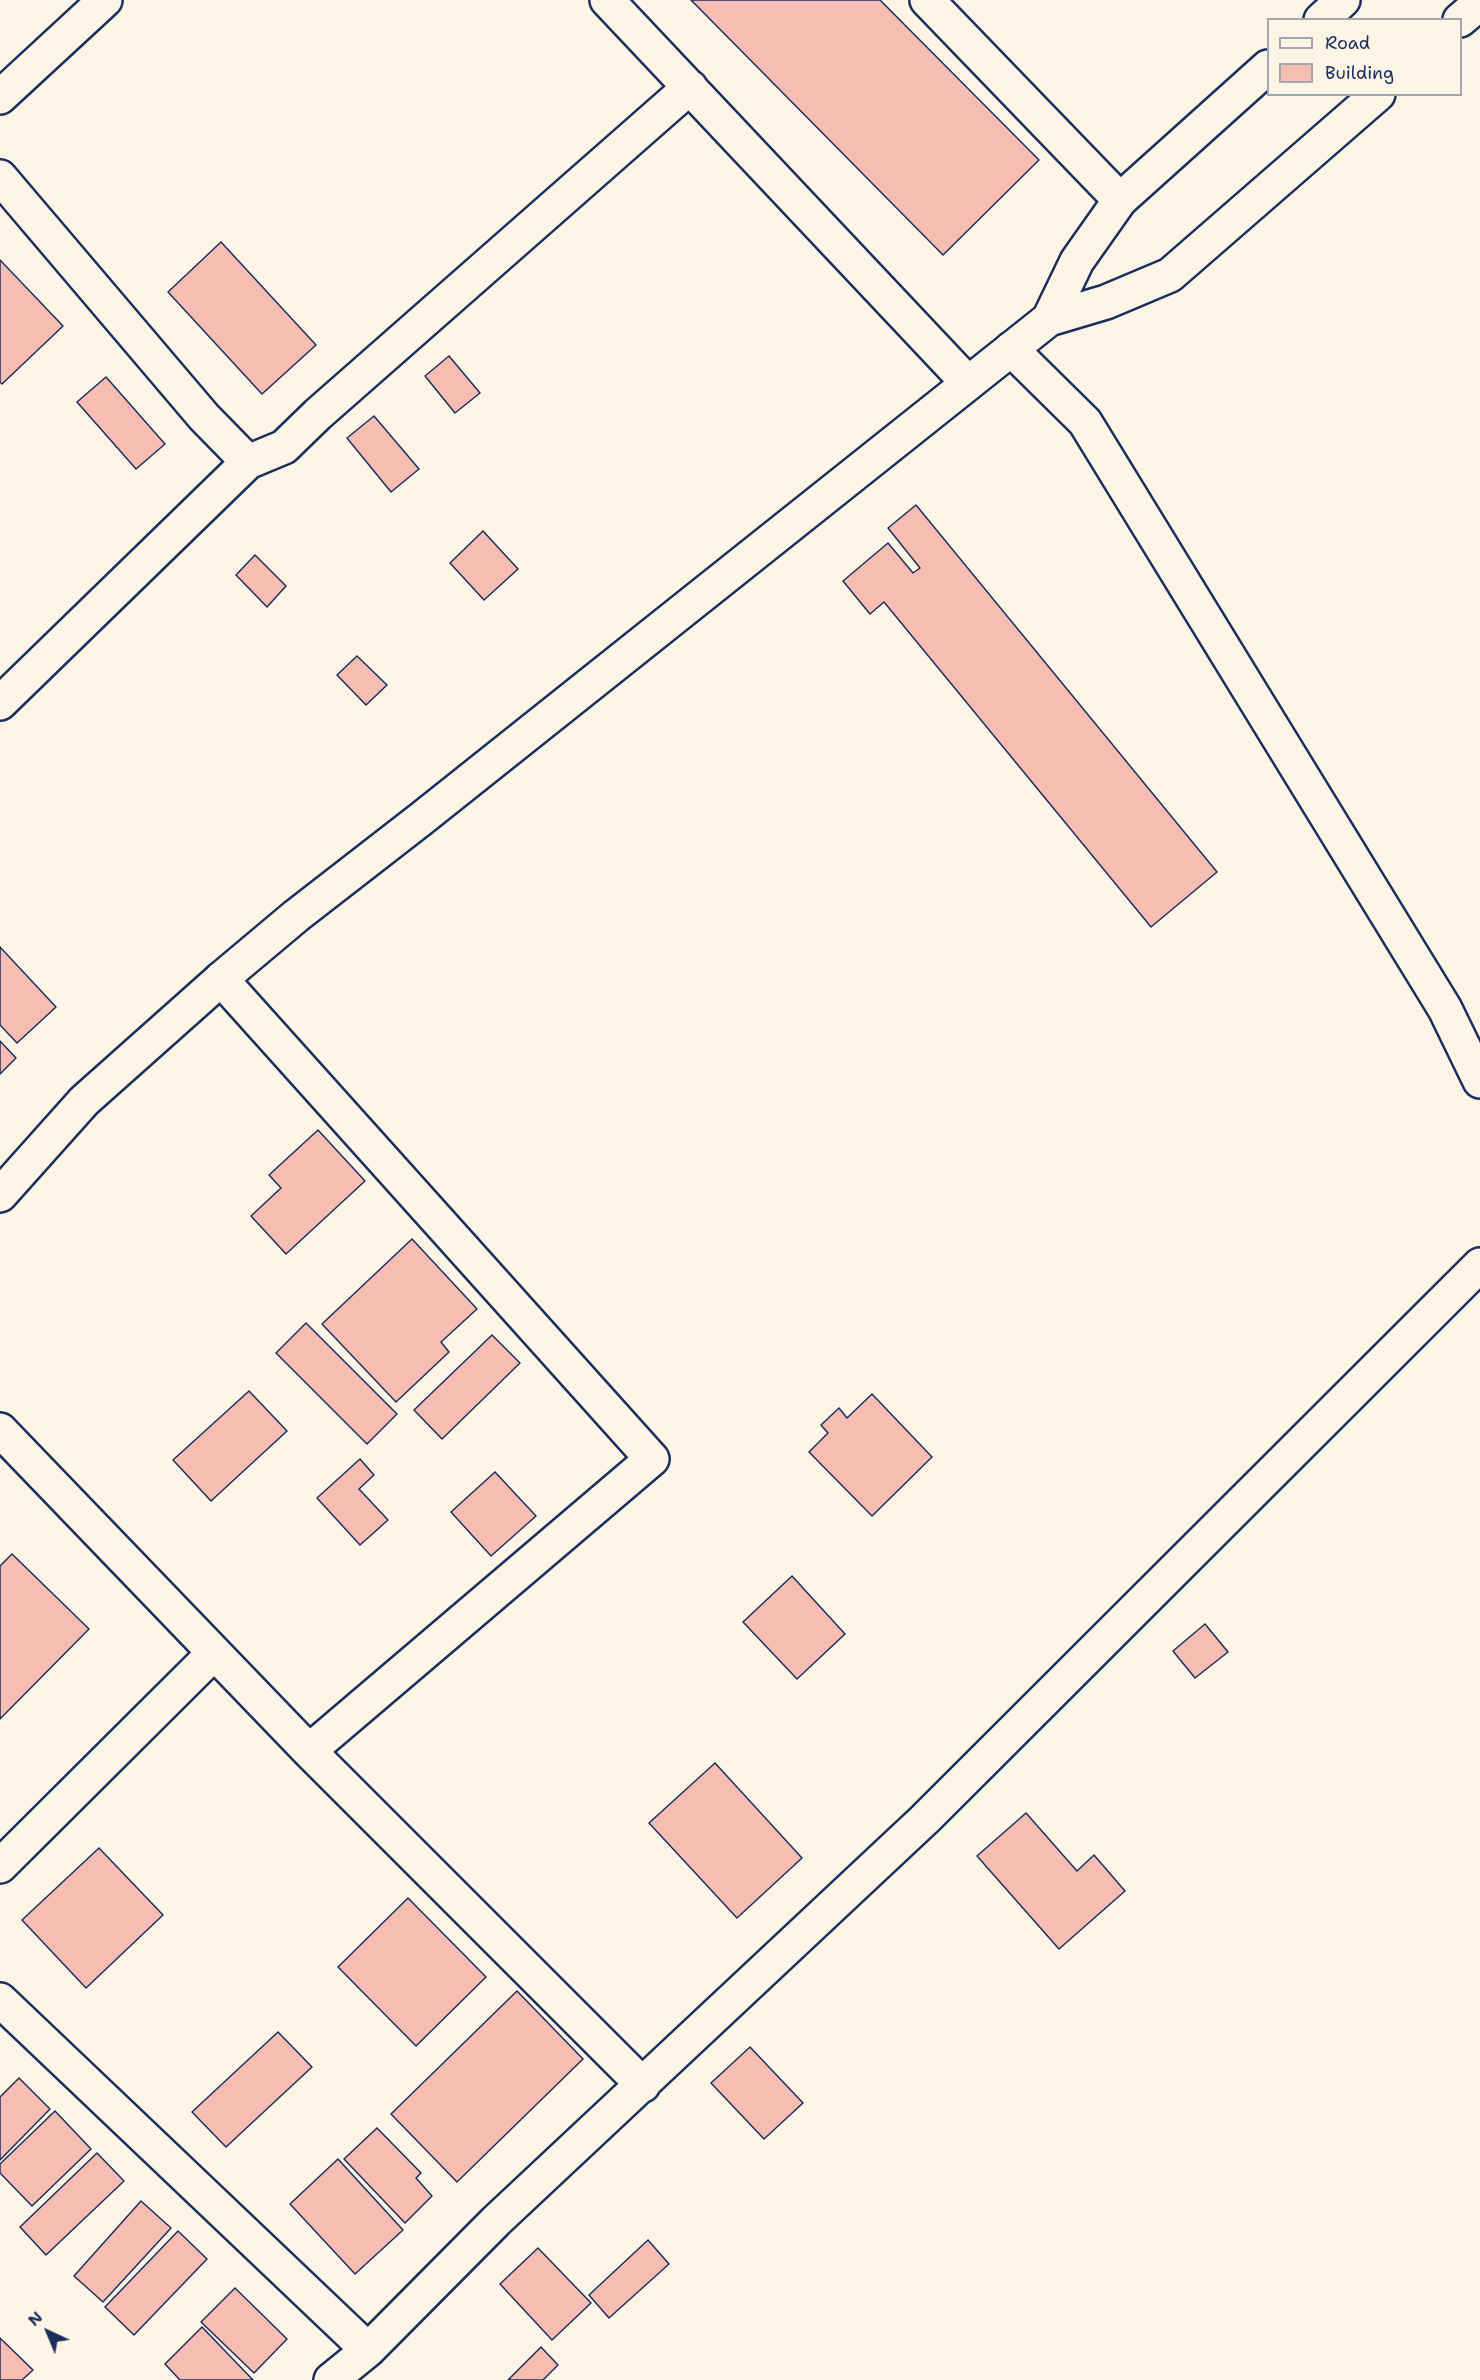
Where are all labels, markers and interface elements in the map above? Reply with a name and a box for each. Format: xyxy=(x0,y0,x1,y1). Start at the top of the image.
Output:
legend xyxy=(1267,18,1462,96)
text: Road xyxy=(1325,31,1370,55)
text: Building xyxy=(1325,61,1394,85)
north arrow xyxy=(18,2302,78,2362)
text: N xyxy=(23,2307,47,2331)

